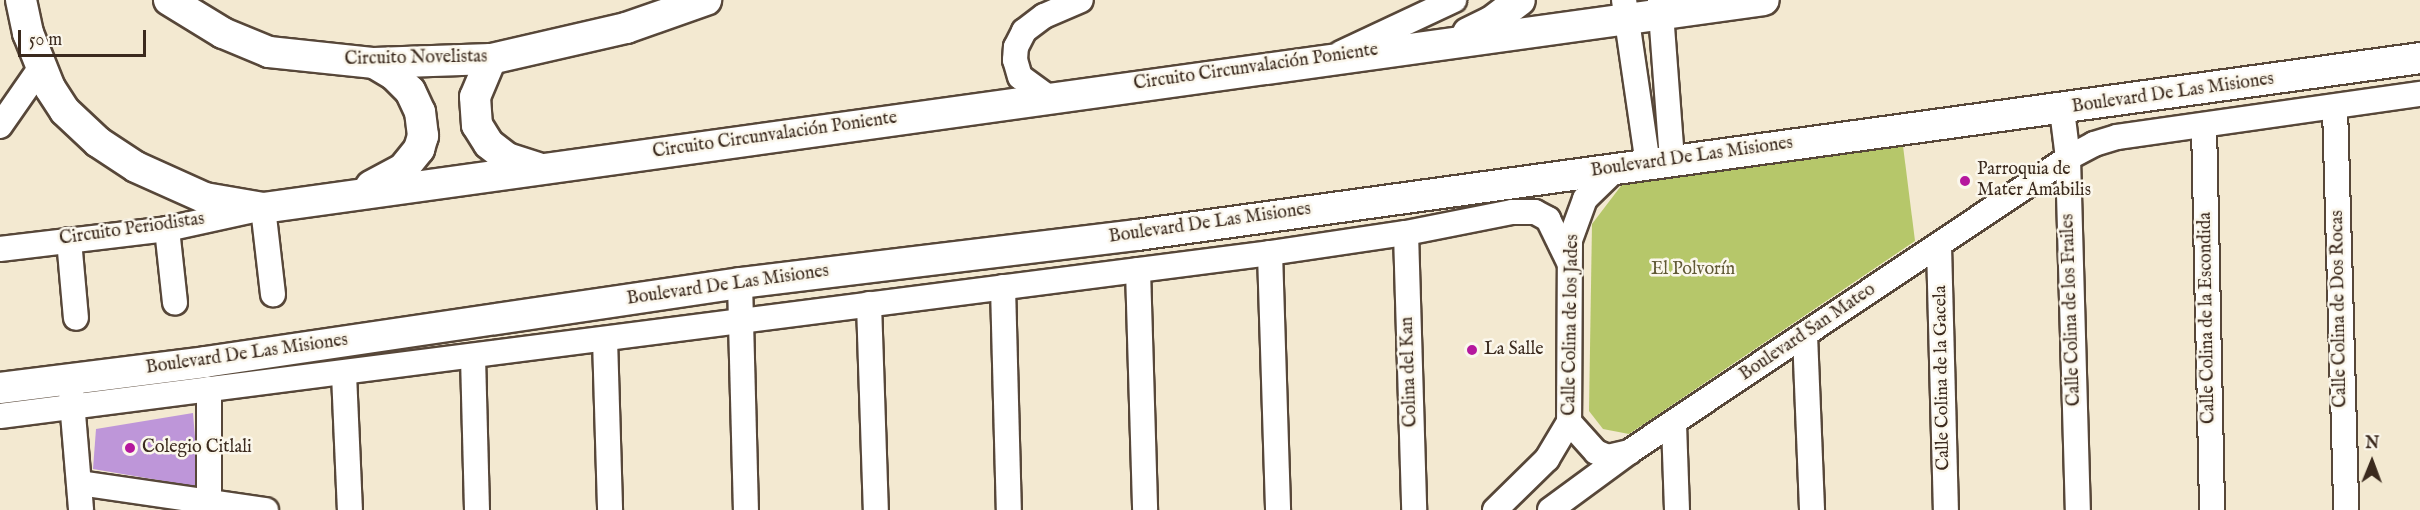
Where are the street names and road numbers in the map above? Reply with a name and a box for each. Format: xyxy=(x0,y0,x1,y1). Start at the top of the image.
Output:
street label: Circuito Circunvalación Poniente xyxy=(1132,40,1380,96)
street label: Circuito Novelistas xyxy=(344,47,488,71)
street label: Boulevard De Las Misiones xyxy=(2071,69,2275,119)
street label: Circuito Circunvalación Poniente xyxy=(651,108,899,164)
street label: Boulevard De Las Misiones xyxy=(1590,133,1794,183)
street label: Boulevard De Las Misiones xyxy=(1108,199,1312,249)
street label: Circuito Periodistas xyxy=(58,209,206,251)
street label: Calle Colina de Dos Rocas xyxy=(2327,210,2353,408)
street label: Calle Colina de la Escondida xyxy=(2195,212,2221,424)
street label: Calle Colina de los Frailes xyxy=(2058,213,2086,407)
street label: Calle Colina de los Jades xyxy=(1560,234,1584,416)
street label: Boulevard De Las Misiones xyxy=(626,261,830,311)
street label: Boulevard San Mateo xyxy=(1736,280,1880,386)
street label: Calle Colina de la Gacela xyxy=(1931,285,1955,471)
street label: Colina del Kan xyxy=(1397,316,1423,428)
street label: Boulevard De Las Misiones xyxy=(145,330,349,380)

